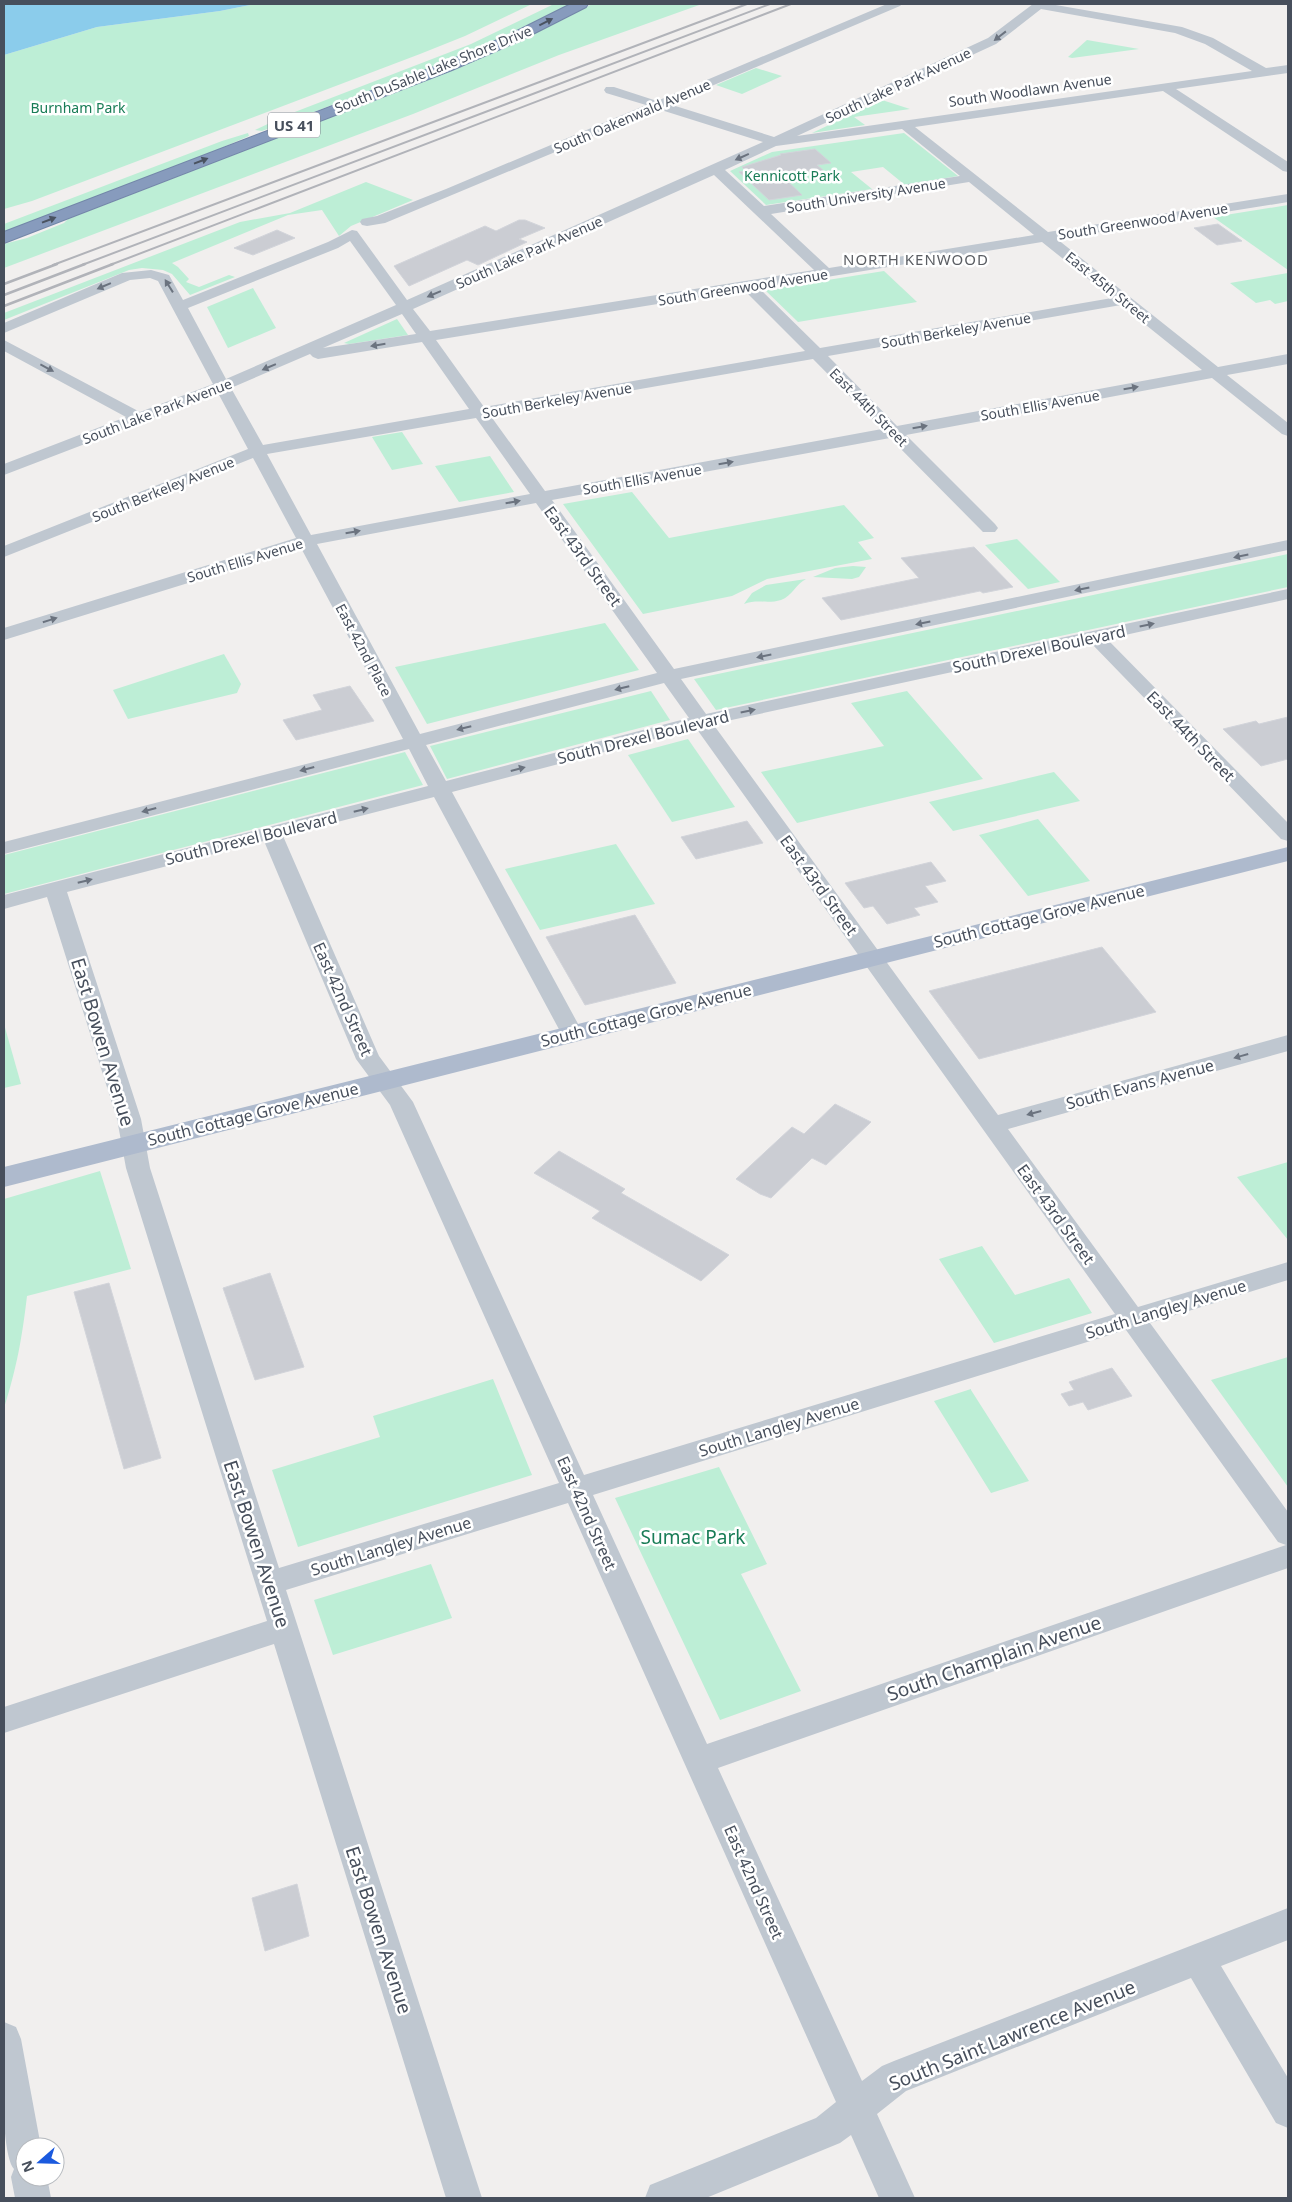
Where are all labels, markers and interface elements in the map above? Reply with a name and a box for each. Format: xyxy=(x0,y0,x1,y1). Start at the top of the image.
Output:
one-way arrow xyxy=(539,18,553,26)
street label: South DuSable Lake Shore Drive xyxy=(332,21,534,117)
one-way arrow xyxy=(993,30,1006,41)
street label: South Lake Park Avenue xyxy=(822,43,974,127)
street label: South Woodlawn Avenue xyxy=(947,69,1113,111)
street label: South Oakenwald Avenue xyxy=(551,74,714,158)
park label: Burnham Park xyxy=(30,98,126,117)
road number: US 41 xyxy=(268,112,320,138)
one-way arrow xyxy=(735,153,749,161)
one-way arrow xyxy=(193,157,208,164)
park label: Kennicott Park xyxy=(744,166,841,185)
street label: South University Avenue xyxy=(785,173,947,217)
street label: South Greenwood Avenue xyxy=(1057,198,1229,244)
street label: South Lake Park Avenue xyxy=(453,211,605,293)
one-way arrow xyxy=(42,216,57,224)
street label: East 45th Street xyxy=(1062,247,1154,327)
district label: NORTH KENWOOD xyxy=(843,249,989,269)
street label: South Greenwood Avenue xyxy=(657,264,829,310)
one-way arrow xyxy=(164,279,173,292)
one-way arrow xyxy=(96,282,111,290)
one-way arrow xyxy=(427,291,441,299)
street label: South Berkeley Avenue xyxy=(880,307,1032,353)
one-way arrow xyxy=(370,342,386,350)
one-way arrow xyxy=(262,363,276,371)
one-way arrow xyxy=(40,364,53,373)
street label: East 44th Street xyxy=(826,364,912,450)
street label: South Lake Park Avenue xyxy=(79,374,235,448)
street label: South Berkeley Avenue xyxy=(481,377,633,423)
one-way arrow xyxy=(1124,384,1139,392)
street label: South Ellis Avenue xyxy=(979,385,1101,425)
one-way arrow xyxy=(912,423,928,431)
street label: South Berkeley Avenue xyxy=(89,452,237,526)
street label: South Ellis Avenue xyxy=(581,459,703,499)
one-way arrow xyxy=(718,459,733,467)
one-way arrow xyxy=(505,498,521,506)
street label: East 43rd Street xyxy=(539,501,627,611)
one-way arrow xyxy=(346,527,362,535)
street label: South Ellis Avenue xyxy=(185,533,305,587)
one-way arrow xyxy=(1232,552,1248,560)
one-way arrow xyxy=(1074,585,1089,593)
street label: East 42nd Place xyxy=(332,600,396,700)
one-way arrow xyxy=(43,615,58,623)
one-way arrow xyxy=(915,619,930,627)
street label: South Drexel Boulevard xyxy=(950,620,1128,678)
one-way arrow xyxy=(1139,621,1154,629)
one-way arrow xyxy=(755,653,771,661)
one-way arrow xyxy=(614,685,629,693)
street label: East 44th Street xyxy=(1142,686,1240,786)
street label: South Drexel Boulevard xyxy=(555,705,731,769)
one-way arrow xyxy=(741,707,756,715)
one-way arrow xyxy=(457,725,472,733)
one-way arrow xyxy=(299,765,314,773)
one-way arrow xyxy=(511,765,526,773)
one-way arrow xyxy=(142,806,157,814)
street label: South Drexel Boulevard xyxy=(163,806,339,870)
one-way arrow xyxy=(353,806,368,814)
street label: East 43rd Street xyxy=(775,830,863,940)
one-way arrow xyxy=(77,876,92,884)
street label: South Cottage Grove Avenue xyxy=(931,879,1147,953)
street label: East 42nd Street xyxy=(308,939,378,1060)
street label: East Bowen Avenue xyxy=(65,955,141,1129)
street label: South Cottage Grove Avenue xyxy=(538,978,754,1052)
one-way arrow xyxy=(1234,1052,1249,1060)
street label: South Evans Avenue xyxy=(1064,1054,1216,1114)
street label: South Cottage Grove Avenue xyxy=(145,1077,361,1151)
one-way arrow xyxy=(1027,1110,1042,1118)
street label: East 43rd Street xyxy=(1012,1159,1100,1269)
street label: South Langley Avenue xyxy=(1083,1274,1249,1344)
street label: South Langley Avenue xyxy=(696,1392,862,1462)
street label: East 42nd Street xyxy=(552,1453,622,1574)
street label: East Bowen Avenue xyxy=(218,1457,296,1631)
street label: South Langley Avenue xyxy=(308,1511,474,1581)
park label: Sumac Park xyxy=(641,1524,745,1550)
street label: South Champlain Avenue xyxy=(883,1609,1105,1707)
street label: East 42nd Street xyxy=(719,1822,789,1943)
street label: East Bowen Avenue xyxy=(340,1843,418,2017)
street label: South Saint Lawrence Avenue xyxy=(885,1974,1139,2096)
north arrow xyxy=(15,2137,65,2187)
text: N xyxy=(16,2158,38,2175)

